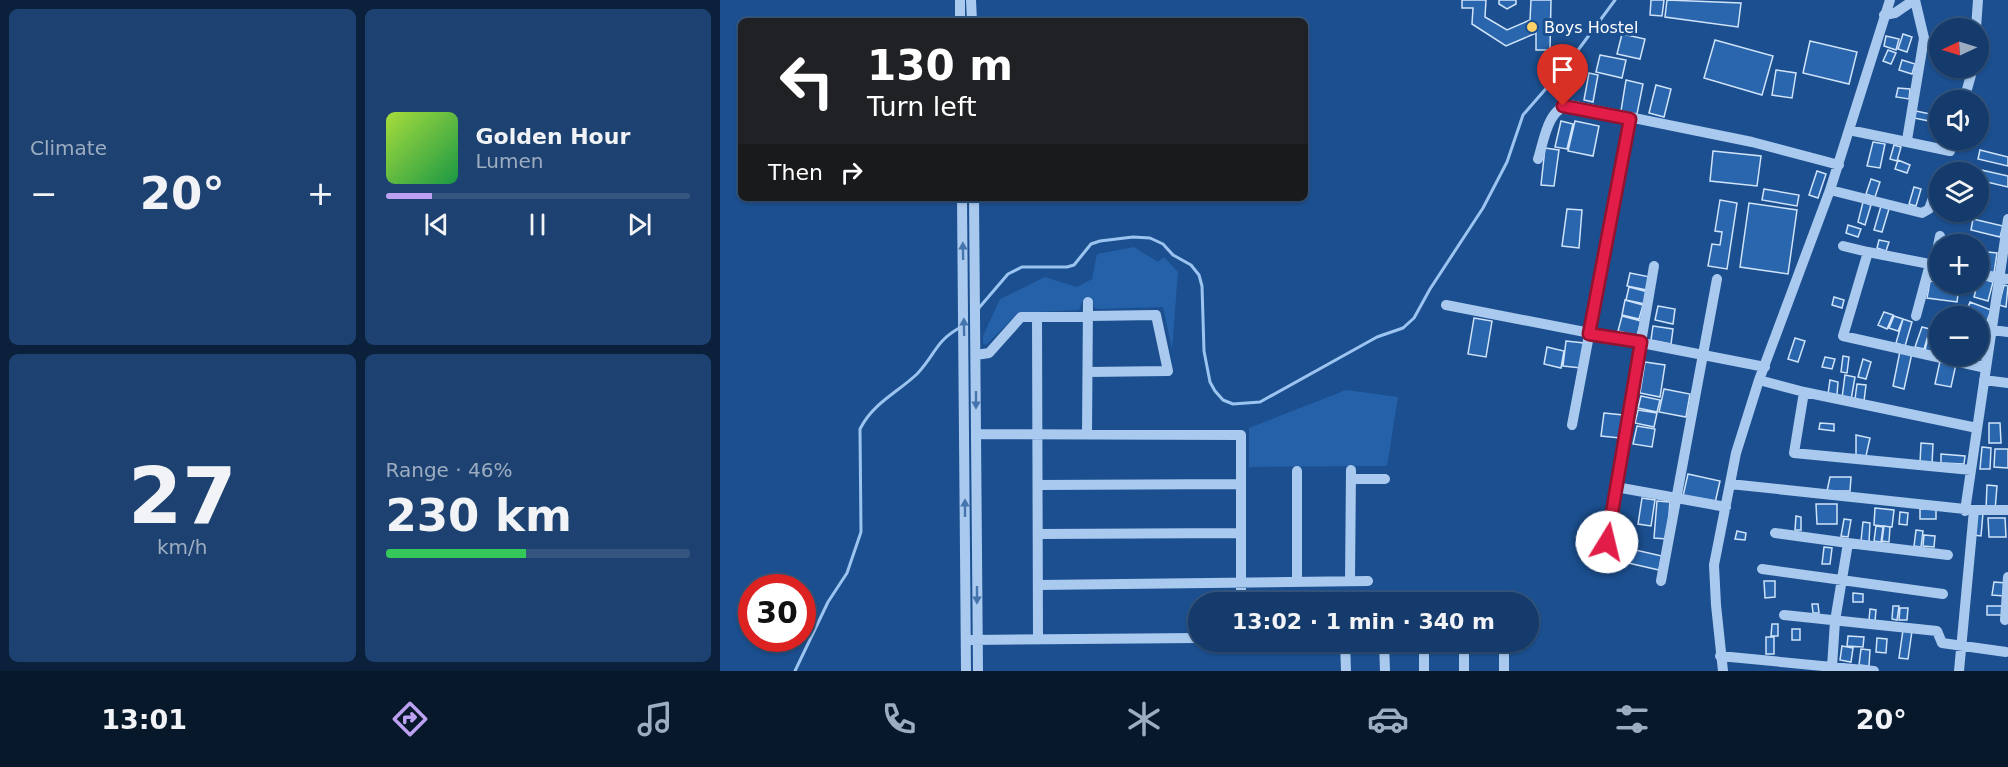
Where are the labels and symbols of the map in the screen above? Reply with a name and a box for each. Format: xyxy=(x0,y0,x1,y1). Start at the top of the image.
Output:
place label: Boys Hostel xyxy=(1544,18,1638,37)
north arrow xyxy=(1929,18,1989,78)
marker: Boys Hostel xyxy=(1525,20,1539,34)
pin xyxy=(1537,44,1588,106)
one-way arrow xyxy=(958,242,968,261)
one-way arrow xyxy=(959,318,969,337)
one-way arrow xyxy=(971,391,981,410)
one-way arrow xyxy=(960,498,970,517)
position arrow xyxy=(1575,510,1639,574)
speed limit sign: 30 xyxy=(738,574,816,652)
one-way arrow xyxy=(973,586,982,605)

